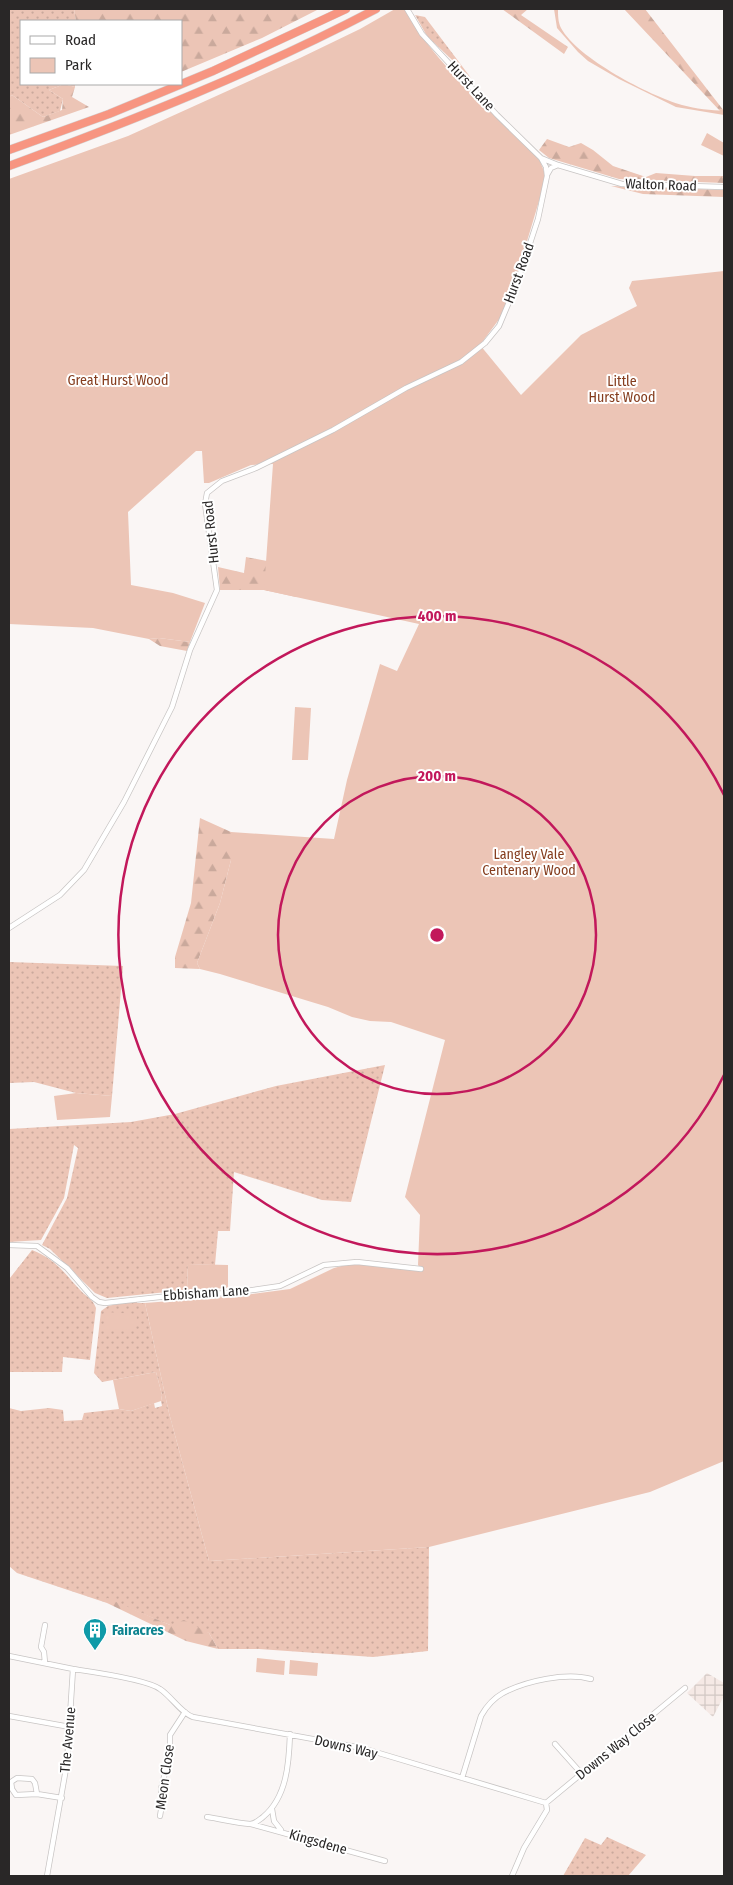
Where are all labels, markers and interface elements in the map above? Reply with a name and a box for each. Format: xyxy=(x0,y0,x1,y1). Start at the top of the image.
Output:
legend xyxy=(20,20,182,85)
text: Road xyxy=(65,31,96,49)
text: Park xyxy=(65,56,92,74)
street label: Hurst Lane xyxy=(444,58,498,114)
street label: Walton Road xyxy=(625,175,697,195)
street label: Hurst Road xyxy=(500,240,538,306)
park label: Great Hurst Wood xyxy=(68,372,168,389)
park label: Little Hurst Wood xyxy=(589,373,655,406)
street label: Hurst Road xyxy=(199,500,223,564)
text: 400 m xyxy=(418,607,456,625)
text: 200 m xyxy=(417,767,456,785)
park label: Langley Vale Centenary Wood xyxy=(482,846,576,879)
centre of rings xyxy=(428,926,446,944)
street label: Ebbisham Lane xyxy=(162,1281,250,1304)
building icon: Fairacres xyxy=(82,1617,108,1651)
place label: Fairacres xyxy=(112,1622,164,1639)
street label: The Avenue xyxy=(57,1706,79,1774)
street label: Downs Way Close xyxy=(572,1708,660,1784)
street label: Downs Way xyxy=(313,1731,380,1763)
street label: Meon Close xyxy=(152,1743,178,1811)
street label: Kingsdene xyxy=(287,1826,349,1858)

